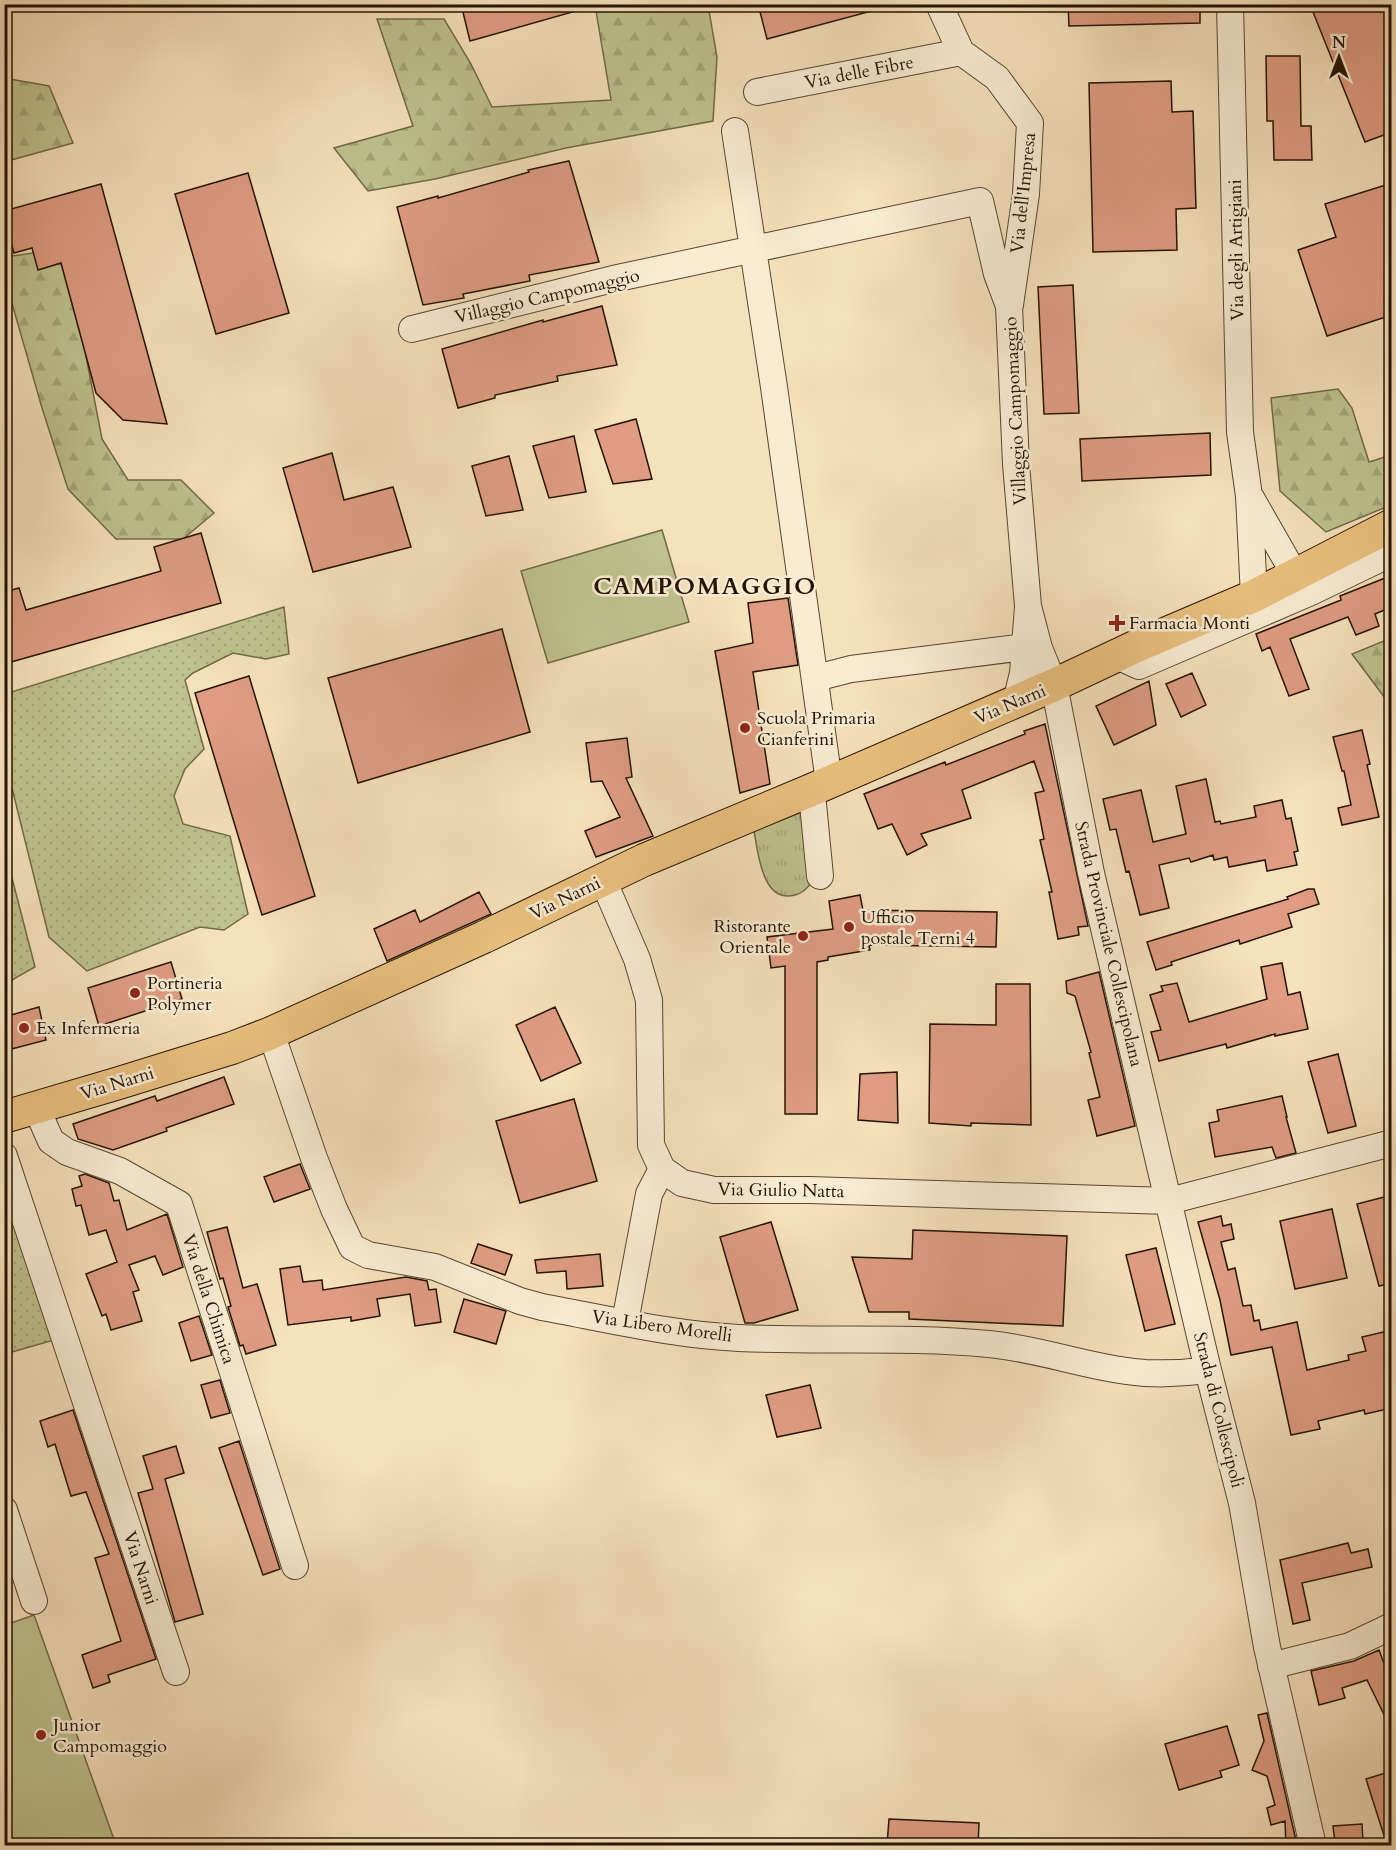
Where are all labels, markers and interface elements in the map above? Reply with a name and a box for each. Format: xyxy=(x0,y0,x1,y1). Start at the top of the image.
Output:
north arrow xyxy=(1309,27,1369,87)
text: N xyxy=(1332,32,1346,54)
street label: Via delle Fibre xyxy=(802,50,916,95)
street label: Via dell'Impresa xyxy=(1005,131,1042,255)
street label: Via degli Artigiani xyxy=(1223,179,1250,321)
street label: Villaggio Campomaggio xyxy=(452,263,642,330)
street label: Villaggio Campomaggio xyxy=(998,316,1033,506)
district label: CAMPOMAGGIO xyxy=(593,570,817,603)
place label: Farmacia Monti xyxy=(1129,611,1250,636)
marker: Farmacia Monti xyxy=(1110,616,1124,630)
street label: Via Narni xyxy=(970,678,1050,731)
place label: Scuola Primaria Cianferini xyxy=(757,706,876,752)
marker: Scuola Primaria Cianferini xyxy=(738,721,752,735)
street label: Strada Provinciale Collescipolana xyxy=(1068,819,1149,1069)
street label: Via Narni xyxy=(526,871,605,926)
place label: Ufficio postale Terni 4 xyxy=(861,905,975,951)
place label: Ristorante Orientale xyxy=(714,914,791,960)
marker: Ufficio postale Terni 4 xyxy=(842,920,856,934)
marker: Ristorante Orientale xyxy=(796,929,810,943)
place label: Portineria Polymer xyxy=(147,971,223,1017)
marker: Portineria Polymer xyxy=(128,986,142,1000)
place label: Ex Infermeria xyxy=(36,1016,141,1041)
marker: Ex Infermeria xyxy=(17,1021,31,1035)
street label: Via Narni xyxy=(77,1060,157,1107)
street label: Via Giulio Natta xyxy=(717,1177,845,1204)
street label: Via della Chimica xyxy=(176,1231,241,1368)
street label: Via Libero Morelli xyxy=(590,1304,734,1349)
street label: Strada di Collescipoli xyxy=(1187,1330,1250,1491)
street label: Via Narni xyxy=(117,1528,164,1608)
place label: Junior Campomaggio xyxy=(50,1713,167,1759)
marker: Junior Campomaggio xyxy=(34,1728,48,1742)

